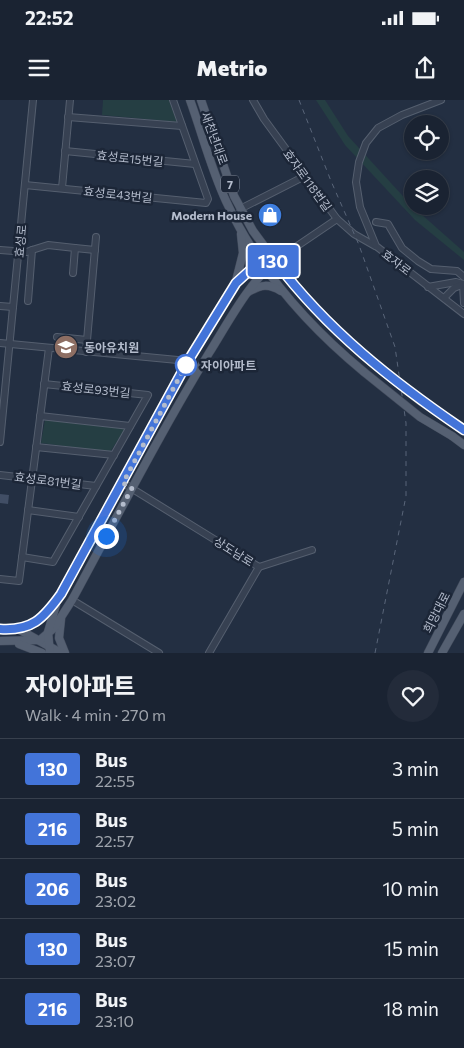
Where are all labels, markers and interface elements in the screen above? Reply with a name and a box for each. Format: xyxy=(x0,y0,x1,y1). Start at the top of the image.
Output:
text: 22:52 xyxy=(25,6,74,29)
icon: menu xyxy=(25,54,53,82)
text: Metrio xyxy=(197,54,267,81)
icon: share xyxy=(411,54,439,82)
street label: 새천년대로 xyxy=(199,110,231,166)
map controls xyxy=(404,115,449,215)
button: locate xyxy=(404,115,449,160)
street label: 효자로118번길 xyxy=(281,146,335,214)
street label: 효성로15번길 xyxy=(96,148,164,168)
button: layers xyxy=(404,170,449,215)
road number: 7 xyxy=(221,176,239,192)
street label: 효성로43번길 xyxy=(83,183,153,205)
shop icon: Modern House xyxy=(257,202,283,228)
place label: Modern House xyxy=(171,208,252,222)
street label: 효성로 xyxy=(12,224,28,258)
line badge: 130 xyxy=(244,245,302,277)
street label: 효자로 xyxy=(380,246,414,278)
text: 130 xyxy=(258,250,288,272)
school or university icon: 동아유치원 xyxy=(53,334,79,360)
place label: 동아유치원 xyxy=(84,340,139,354)
marker: 자이아파트 xyxy=(175,354,197,376)
place label: 자이아파트 xyxy=(201,358,256,372)
street label: 효성로93번길 xyxy=(61,378,131,400)
street label: 효성로81번길 xyxy=(14,469,82,491)
your location xyxy=(94,524,119,549)
street label: 상도남로 xyxy=(212,533,256,569)
street label: 희망대로 xyxy=(420,589,452,635)
button: heart xyxy=(387,670,439,722)
text: 자이아파트 xyxy=(25,671,135,700)
text: Walk · 4 min · 270 m xyxy=(25,705,166,724)
text: Bus xyxy=(95,748,127,771)
text: 3 min xyxy=(392,757,439,780)
text: 130 xyxy=(37,758,68,780)
text: 22:55 xyxy=(95,771,135,790)
text: Bus xyxy=(95,808,127,831)
text: 5 min xyxy=(392,817,439,840)
text: 216 xyxy=(38,818,67,840)
text: 22:57 xyxy=(95,831,134,850)
text: Bus xyxy=(95,868,127,891)
text: 10 min xyxy=(382,877,439,900)
text: 206 xyxy=(36,878,69,900)
text: 23:02 xyxy=(95,891,136,910)
text: Bus xyxy=(95,928,127,951)
text: 15 min xyxy=(384,937,439,960)
text: 130 xyxy=(37,938,68,960)
text: 23:07 xyxy=(95,951,136,970)
text: Bus xyxy=(95,988,127,1011)
text: 18 min xyxy=(383,997,439,1020)
text: 216 xyxy=(38,998,67,1020)
text: 23:10 xyxy=(95,1011,134,1030)

